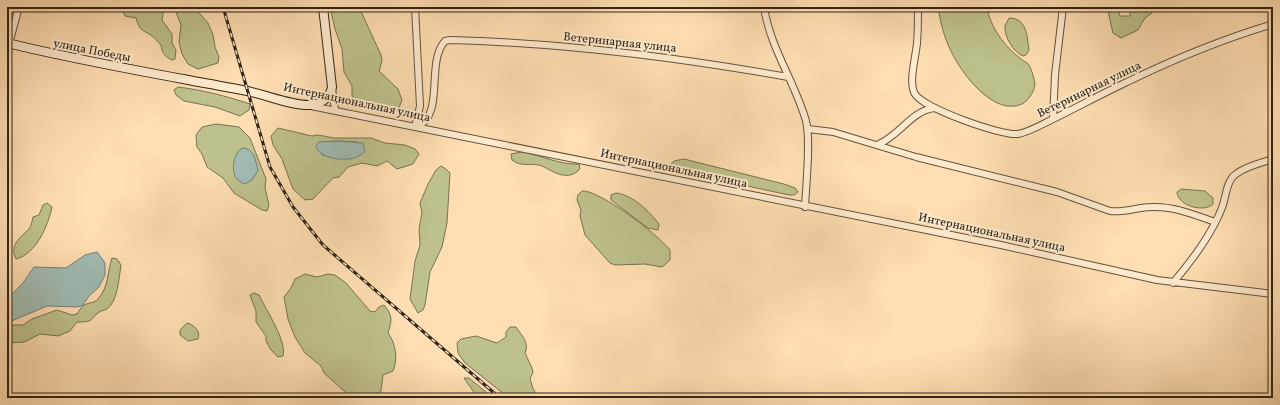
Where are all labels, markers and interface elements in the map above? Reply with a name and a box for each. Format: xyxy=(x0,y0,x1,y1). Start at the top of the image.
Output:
street label: Ветеринарная улица xyxy=(562,29,677,57)
street label: улица Победы xyxy=(52,36,132,66)
street label: Ветеринарная улица xyxy=(1035,58,1144,122)
street label: Интернациональная улица xyxy=(282,80,432,126)
street label: Интернациональная улица xyxy=(599,146,749,192)
street label: Интернациональная улица xyxy=(917,210,1067,256)

